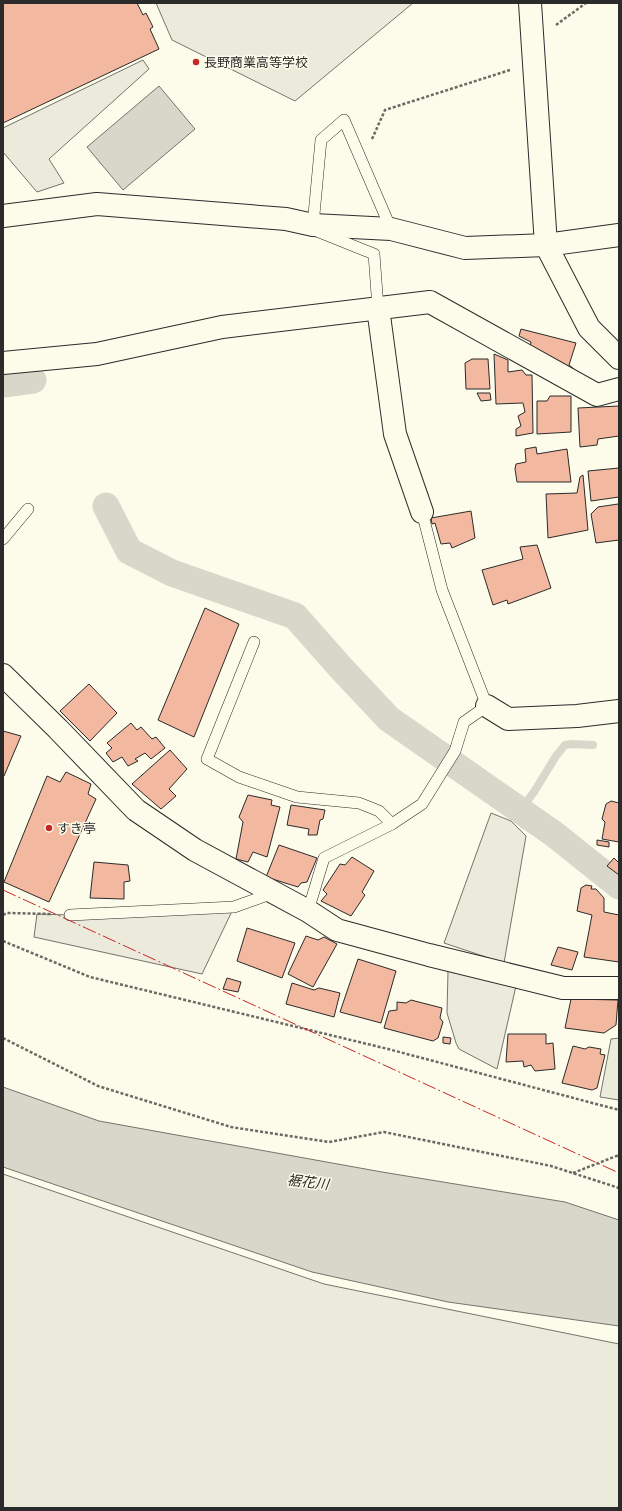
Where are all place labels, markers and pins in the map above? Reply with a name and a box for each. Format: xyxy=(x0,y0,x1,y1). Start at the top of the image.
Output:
place label: 長野商業高等学校 xyxy=(204,53,308,72)
marker: 長野商業高等学校 xyxy=(191,57,201,67)
place label: すき亭 xyxy=(57,819,96,838)
marker: すき亭 xyxy=(44,823,54,833)

